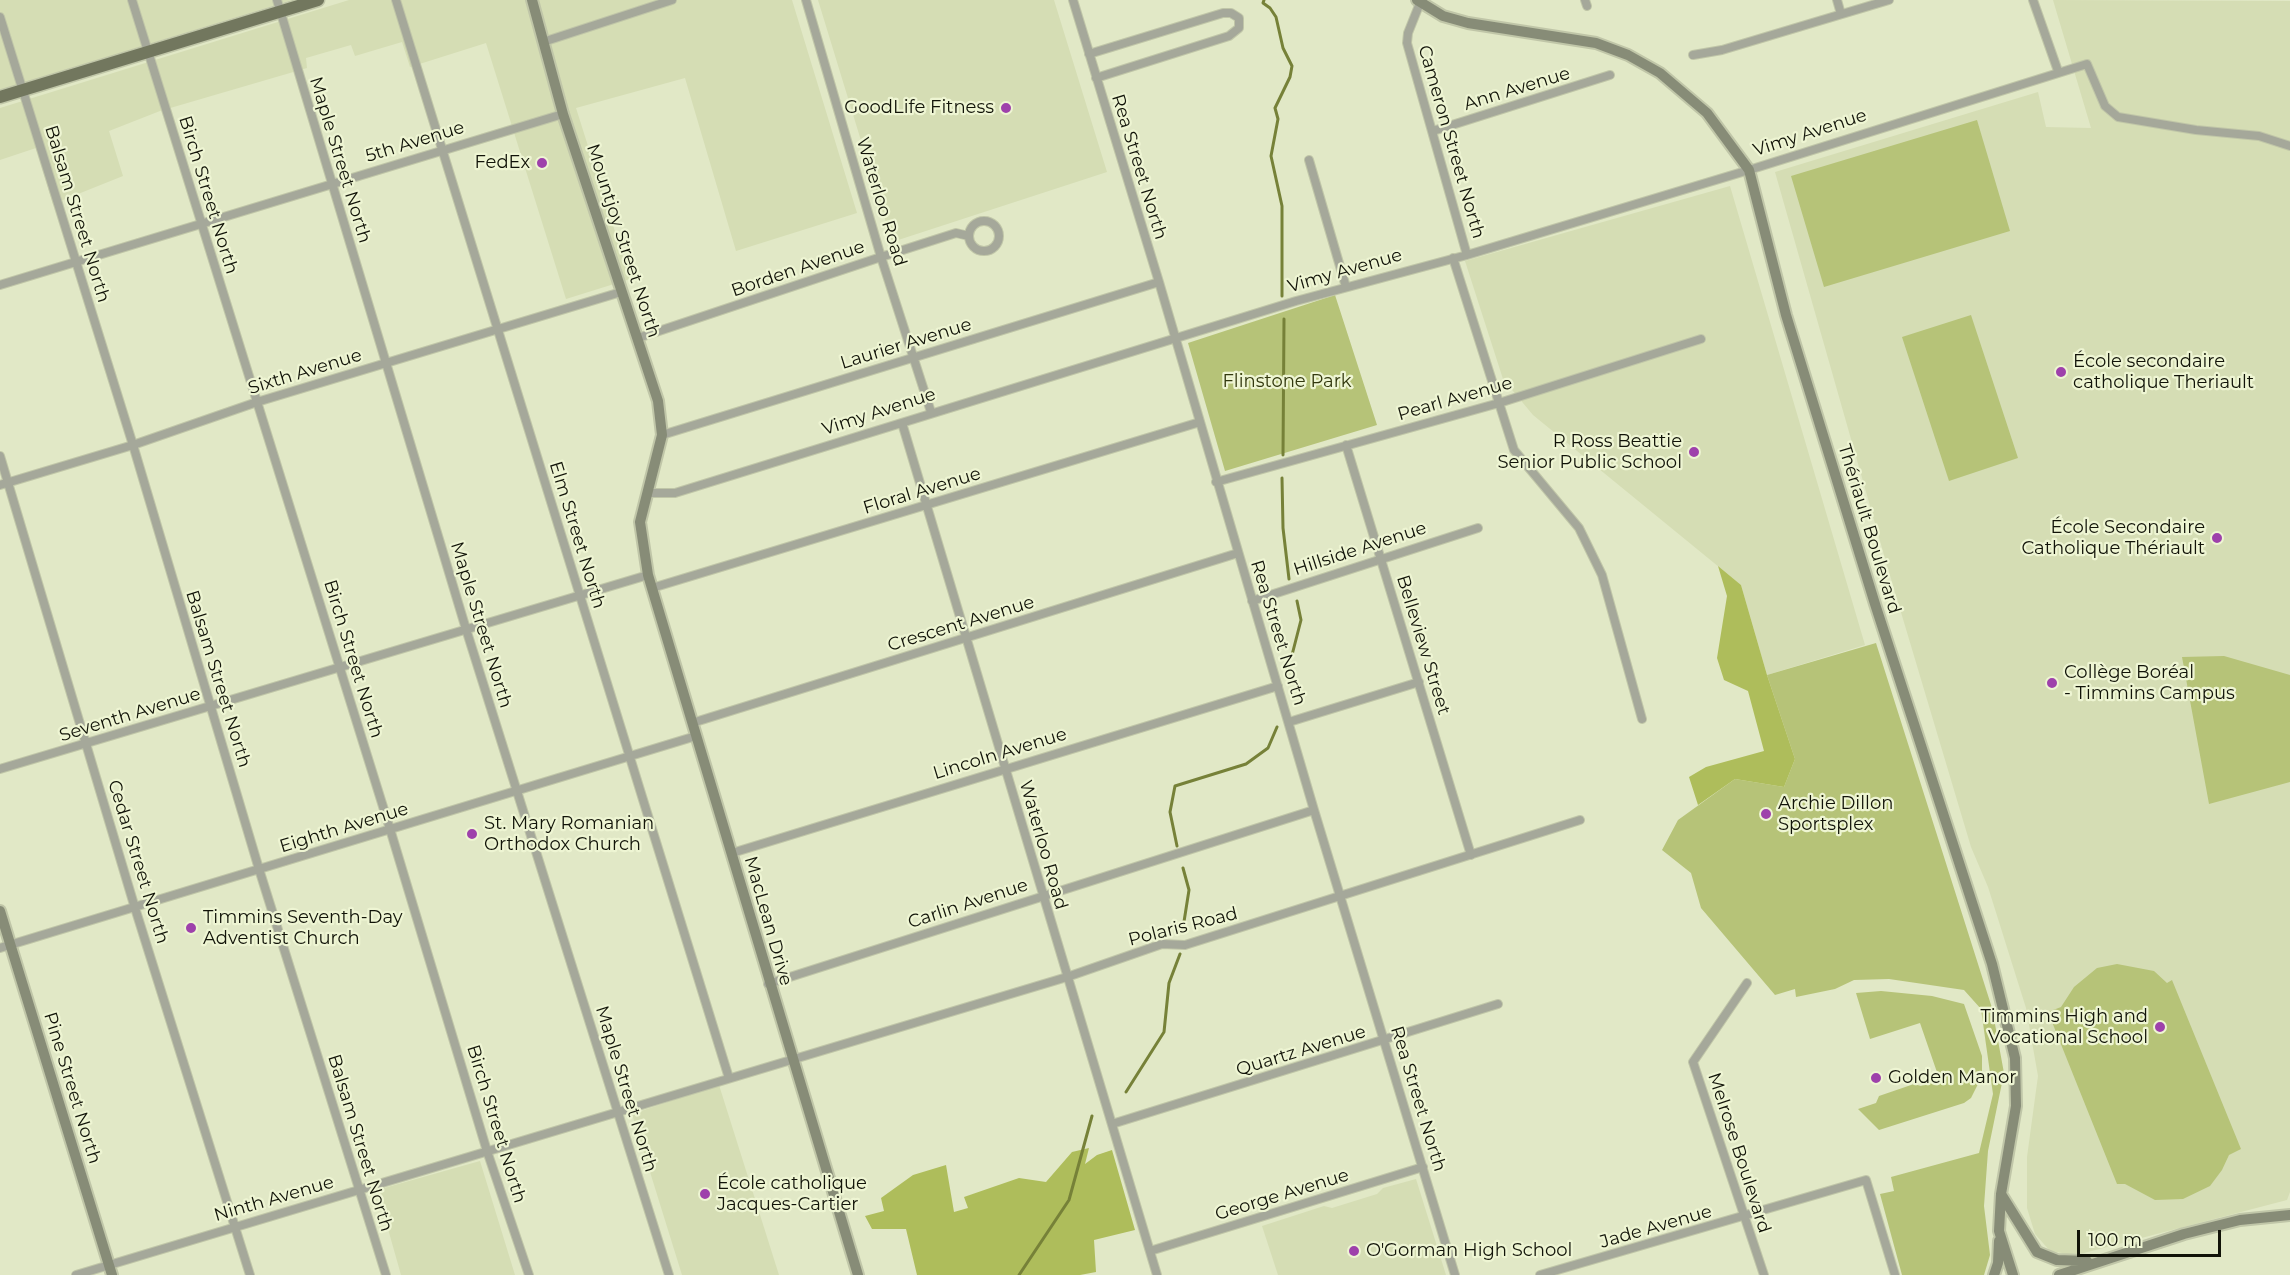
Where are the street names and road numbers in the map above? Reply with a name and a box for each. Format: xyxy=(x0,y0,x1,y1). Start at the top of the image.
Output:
street label: Cameron Street North xyxy=(1413,43,1489,241)
street label: Ann Avenue xyxy=(1461,63,1573,115)
street label: Maple Street North xyxy=(304,74,376,246)
street label: Rea Street North xyxy=(1107,92,1171,242)
street label: Vimy Avenue xyxy=(1750,104,1870,162)
street label: Birch Street North xyxy=(174,113,242,277)
street label: 5th Avenue xyxy=(363,117,467,167)
street label: Balsam Street North xyxy=(40,123,114,305)
street label: Waterloo Road xyxy=(851,135,911,269)
street label: Mountjoy Street North xyxy=(581,141,665,341)
street label: Borden Avenue xyxy=(728,236,868,302)
street label: Vimy Avenue xyxy=(1285,244,1405,298)
street label: Laurier Avenue xyxy=(838,314,974,374)
street label: Sixth Avenue xyxy=(246,344,364,400)
street label: Pearl Avenue xyxy=(1395,372,1515,426)
street label: Vimy Avenue xyxy=(819,383,939,441)
street label: Thériault Boulevard xyxy=(1833,441,1905,617)
street label: Elm Street North xyxy=(544,459,610,611)
street label: Floral Avenue xyxy=(860,463,984,519)
street label: Hillside Avenue xyxy=(1291,517,1429,581)
street label: Maple Street North xyxy=(445,539,517,711)
street label: Rea Street North xyxy=(1246,558,1310,708)
street label: Belleview Street xyxy=(1391,572,1455,718)
street label: Birch Street North xyxy=(319,577,387,741)
street label: Balsam Street North xyxy=(181,588,255,770)
street label: Crescent Avenue xyxy=(885,591,1037,657)
street label: Seventh Avenue xyxy=(57,683,203,747)
street label: Lincoln Avenue xyxy=(931,723,1069,785)
street label: Cedar Street North xyxy=(103,778,173,946)
street label: Waterloo Road xyxy=(1014,778,1072,912)
street label: Eighth Avenue xyxy=(277,798,411,858)
street label: MacLean Drive xyxy=(739,854,797,988)
street label: Carlin Avenue xyxy=(905,874,1031,934)
street label: Polaris Road xyxy=(1126,903,1240,951)
street label: Maple Street North xyxy=(590,1003,662,1175)
street label: Pine Street North xyxy=(39,1010,105,1166)
street label: Quartz Avenue xyxy=(1234,1021,1368,1081)
street label: Rea Street North xyxy=(1386,1024,1450,1174)
street label: Birch Street North xyxy=(462,1042,530,1206)
street label: Balsam Street North xyxy=(323,1052,397,1234)
street label: Melrose Boulevard xyxy=(1703,1070,1775,1236)
street label: George Avenue xyxy=(1212,1164,1352,1226)
street label: Ninth Avenue xyxy=(212,1172,336,1226)
street label: Jade Avenue xyxy=(1598,1201,1714,1253)

